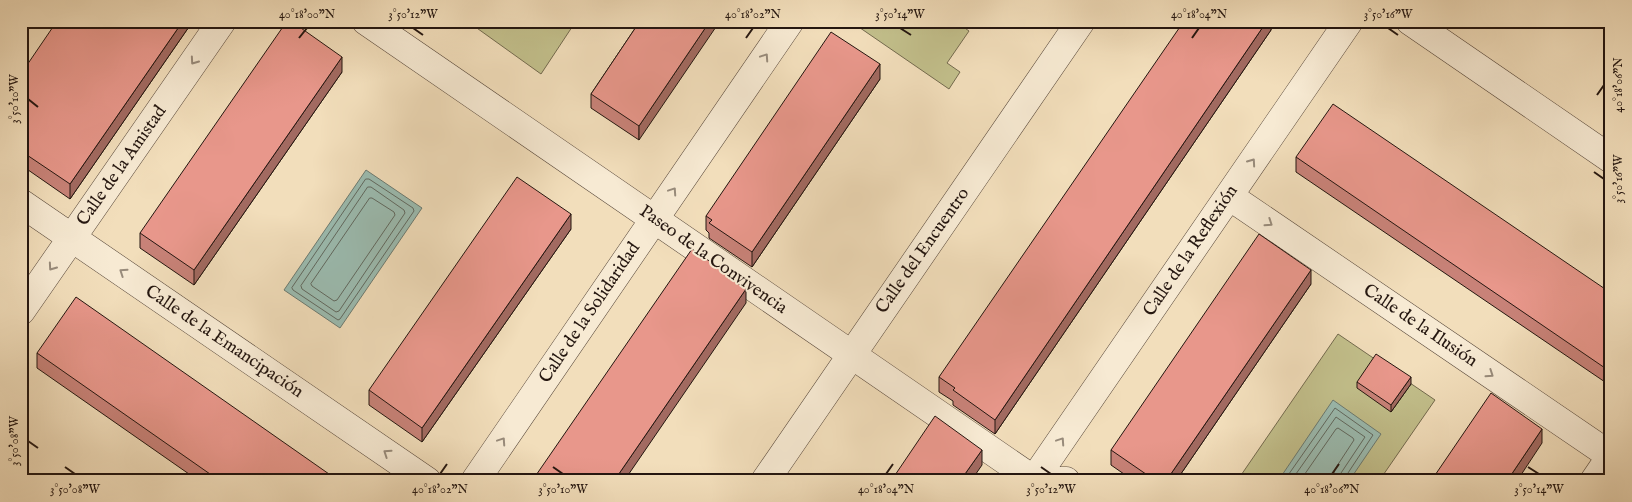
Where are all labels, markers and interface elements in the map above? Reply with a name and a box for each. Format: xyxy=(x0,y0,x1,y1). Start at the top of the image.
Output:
text: 40°18'00"N xyxy=(279,7,336,22)
text: 3°50'12"W xyxy=(388,7,438,22)
text: 40°18'02"N xyxy=(725,7,782,22)
text: 3°50'14"W xyxy=(875,7,925,22)
text: 40°18'04"N xyxy=(1171,7,1228,22)
text: 3°50'16"W xyxy=(1364,7,1413,22)
one-way arrow xyxy=(759,53,768,63)
one-way arrow xyxy=(191,56,200,65)
text: 40°18'06"N xyxy=(1611,57,1626,113)
text: 3°50'10"W xyxy=(7,74,22,124)
street label: Calle de la Amistad xyxy=(72,101,172,231)
text: 3°50'16"W xyxy=(1611,154,1626,203)
one-way arrow xyxy=(1246,159,1255,168)
street label: Calle de la Reflexión xyxy=(1139,181,1244,321)
street label: Calle del Encuentro xyxy=(871,183,975,319)
one-way arrow xyxy=(667,187,676,197)
street label: Paseo de la Convivencia xyxy=(635,200,792,320)
one-way arrow xyxy=(1263,217,1273,226)
street label: Calle de la Solidaridad xyxy=(534,238,646,388)
one-way arrow xyxy=(49,261,58,271)
one-way arrow xyxy=(119,269,129,278)
street label: Calle de la Ilusión xyxy=(1358,279,1482,373)
street label: Calle de la Emancipación xyxy=(140,280,308,404)
one-way arrow xyxy=(1484,368,1494,377)
text: 3°50'08"W xyxy=(7,416,22,466)
one-way arrow xyxy=(496,437,505,446)
one-way arrow xyxy=(1055,437,1064,446)
one-way arrow xyxy=(383,450,393,459)
text: 3°50'08"W xyxy=(50,482,100,497)
text: 40°18'02"N xyxy=(412,482,469,497)
text: 3°50'10"W xyxy=(538,482,588,497)
text: 40°18'04"N xyxy=(858,482,915,497)
text: 3°50'12"W xyxy=(1026,482,1076,497)
text: 40°18'06"N xyxy=(1304,482,1360,497)
text: 3°50'14"W xyxy=(1514,482,1564,497)

